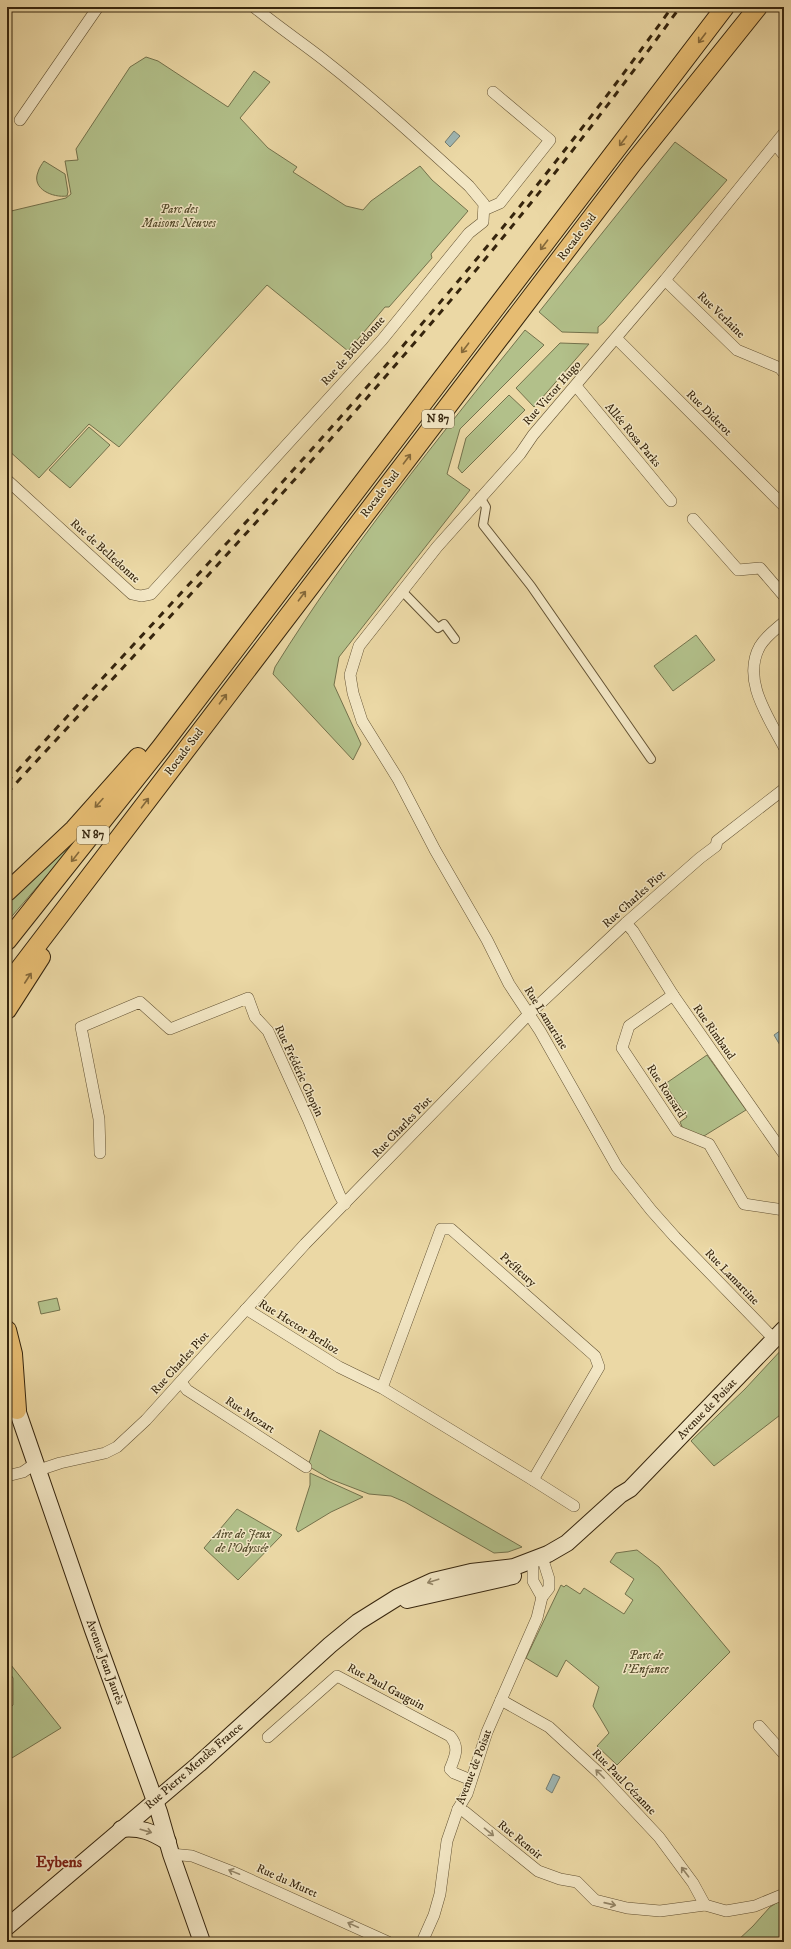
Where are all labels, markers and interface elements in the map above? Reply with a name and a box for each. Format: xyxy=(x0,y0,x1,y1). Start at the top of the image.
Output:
one-way arrow xyxy=(698,32,706,43)
one-way arrow xyxy=(619,136,627,147)
park label: Parc des Maisons Neuves xyxy=(141,202,216,231)
street label: Rocade Sud xyxy=(554,210,600,264)
one-way arrow xyxy=(540,239,548,250)
street label: Rue Verlaine xyxy=(694,289,748,341)
street label: Rue de Belledonne xyxy=(318,313,388,389)
one-way arrow xyxy=(461,343,469,354)
street label: Rue Victor Hugo xyxy=(520,357,584,429)
street label: Rue Diderot xyxy=(683,387,735,439)
street label: Allée Rosa Parks xyxy=(602,400,664,470)
road number: N 87 xyxy=(422,410,454,428)
one-way arrow xyxy=(402,454,411,465)
street label: Rocade Sud xyxy=(357,467,403,521)
street label: Rue de Belledonne xyxy=(67,516,143,586)
one-way arrow xyxy=(298,591,306,602)
one-way arrow xyxy=(219,694,227,705)
street label: Rocade Sud xyxy=(161,725,207,779)
one-way arrow xyxy=(94,798,103,808)
one-way arrow xyxy=(140,798,149,809)
road number: N 87 xyxy=(77,826,109,844)
one-way arrow xyxy=(71,852,79,863)
street label: Rue Charles Piot xyxy=(599,867,669,931)
one-way arrow xyxy=(24,973,32,984)
street label: Rue Lamartine xyxy=(521,984,571,1052)
street label: Rue Rimbaud xyxy=(690,1002,738,1062)
street label: Rue Frédéric Chopin xyxy=(271,1023,327,1120)
street label: Rue Ronsard xyxy=(643,1061,689,1121)
street label: Rue Charles Piot xyxy=(369,1093,435,1161)
street label: Rue Lamartine xyxy=(702,1246,762,1308)
street label: Préfleury xyxy=(497,1250,540,1291)
street label: Rue Hector Berlioz xyxy=(256,1296,342,1358)
street label: Rue Charles Piot xyxy=(148,1328,212,1398)
street label: Avenue de Poisat xyxy=(674,1375,740,1443)
street label: Rue Mozart xyxy=(222,1393,278,1437)
park label: Aire de Jeux de l'Odyssée xyxy=(211,1527,273,1556)
one-way arrow xyxy=(427,1578,440,1585)
street label: Avenue Jean Jaurès xyxy=(83,1617,127,1707)
park label: Parc de l'Enfance xyxy=(623,1648,669,1677)
street label: Rue Paul Gauguin xyxy=(345,1660,428,1714)
street label: Rue Pierre Mendès France xyxy=(142,1719,246,1813)
street label: Avenue de Poisat xyxy=(453,1727,495,1807)
street label: Rue Paul Cézanne xyxy=(589,1746,659,1818)
one-way arrow xyxy=(595,1769,605,1779)
street label: Rue Renoir xyxy=(494,1817,546,1863)
one-way arrow xyxy=(139,1828,152,1835)
one-way arrow xyxy=(484,1828,495,1837)
district label: Eybens xyxy=(36,1852,83,1872)
street label: Rue du Muret xyxy=(254,1861,320,1901)
one-way arrow xyxy=(681,1867,689,1878)
one-way arrow xyxy=(229,1868,241,1876)
one-way arrow xyxy=(603,1901,616,1908)
one-way arrow xyxy=(347,1921,359,1928)

